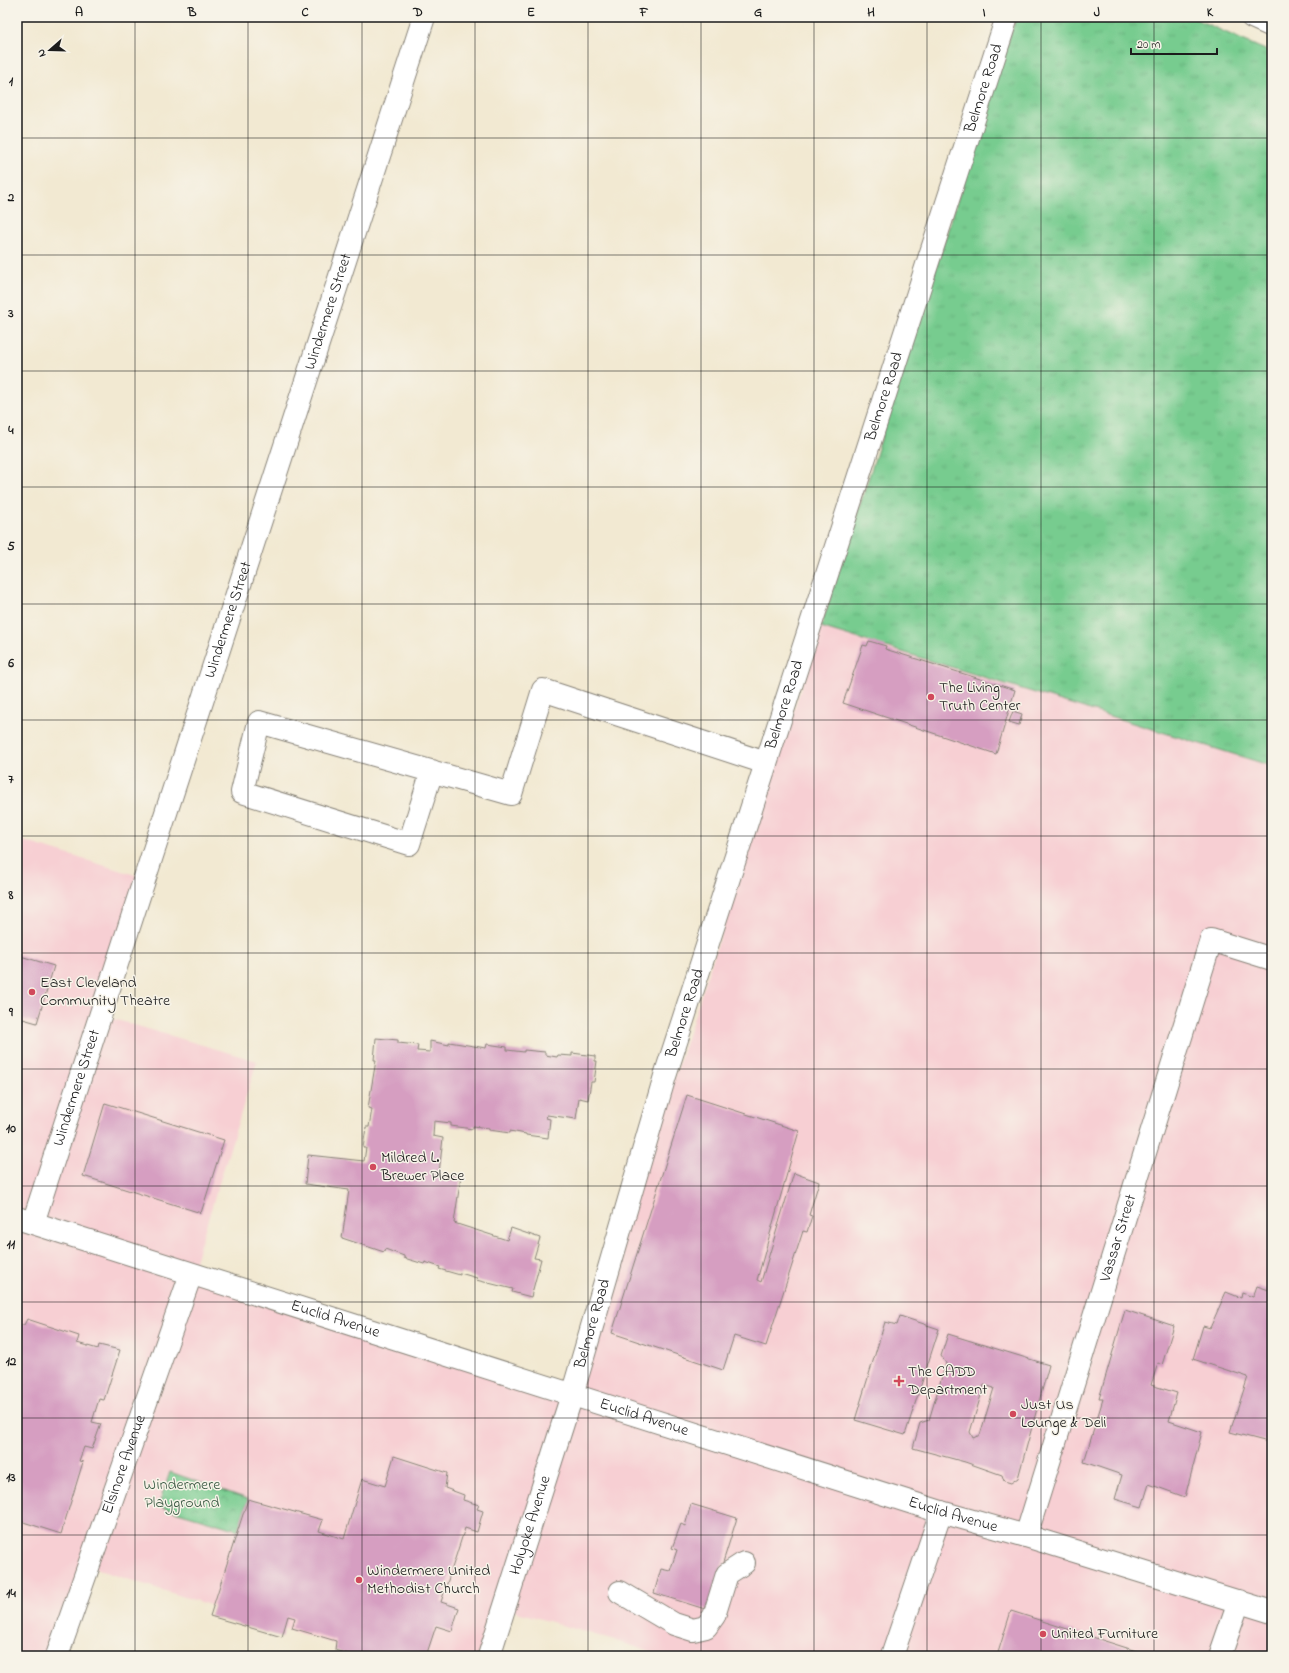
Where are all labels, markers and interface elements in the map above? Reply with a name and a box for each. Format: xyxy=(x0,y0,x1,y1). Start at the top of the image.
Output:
text: A xyxy=(75,3,83,22)
text: B xyxy=(187,3,197,22)
text: C xyxy=(301,3,309,22)
text: D xyxy=(412,3,423,22)
text: E xyxy=(527,3,535,22)
text: F xyxy=(639,3,649,22)
text: G xyxy=(754,3,762,22)
text: H xyxy=(867,3,875,22)
text: I xyxy=(982,3,986,22)
text: J xyxy=(1094,3,1100,22)
text: K xyxy=(1207,3,1214,22)
north arrow xyxy=(30,30,70,70)
scale bar xyxy=(1131,30,1217,56)
text: 20 m xyxy=(1137,36,1160,54)
street label: Belmore Road xyxy=(958,41,1010,137)
text: N xyxy=(33,47,50,59)
text: 1 xyxy=(9,72,14,91)
text: 2 xyxy=(7,188,15,207)
street label: Windermere Street xyxy=(298,250,359,373)
text: 3 xyxy=(7,304,14,323)
street label: Belmore Road xyxy=(858,349,910,445)
text: 4 xyxy=(7,421,14,440)
text: 5 xyxy=(7,537,15,556)
street label: Windermere Street xyxy=(198,558,259,681)
text: 6 xyxy=(7,654,14,673)
street label: Belmore Road xyxy=(759,657,810,754)
place label: The Living Truth Center xyxy=(939,676,1021,718)
marker: The Living Truth Center xyxy=(926,692,936,702)
text: 7 xyxy=(8,770,14,789)
text: 8 xyxy=(8,886,14,905)
street label: Belmore Road xyxy=(659,966,711,1062)
place label: East Cleveland Community Theatre xyxy=(40,971,171,1013)
marker: East Cleveland Community Theatre xyxy=(27,987,37,997)
text: 9 xyxy=(8,1003,14,1022)
street label: Windermere Street xyxy=(47,1026,107,1149)
text: 10 xyxy=(6,1119,16,1138)
place label: Mildred L. Brewer Place xyxy=(380,1146,465,1188)
marker: Mildred L. Brewer Place xyxy=(368,1162,378,1172)
street label: Vassar Street xyxy=(1093,1191,1144,1286)
text: 11 xyxy=(7,1235,16,1254)
street label: Belmore Road xyxy=(568,1276,617,1373)
street label: Euclid Avenue xyxy=(288,1294,384,1345)
text: 12 xyxy=(6,1352,17,1371)
place label: The CADD Department xyxy=(907,1360,988,1402)
marker: The CADD Department xyxy=(893,1375,905,1387)
street label: Euclid Avenue xyxy=(596,1392,692,1443)
place label: Just Us Lounge & Deli xyxy=(1021,1393,1107,1435)
marker: Just Us Lounge & Deli xyxy=(1008,1409,1018,1419)
street label: Elsinore Avenue xyxy=(96,1411,153,1517)
text: 13 xyxy=(6,1468,16,1487)
street label: Holyoke Avenue xyxy=(503,1472,558,1578)
park label: Windermere Playground xyxy=(144,1473,221,1515)
street label: Euclid Avenue xyxy=(905,1490,1001,1540)
place label: Windermere United Methodist Church xyxy=(367,1559,490,1601)
marker: Windermere United Methodist Church xyxy=(354,1575,364,1585)
text: 14 xyxy=(6,1584,16,1603)
place label: United Furniture xyxy=(1051,1622,1159,1646)
marker: United Furniture xyxy=(1038,1629,1048,1639)

